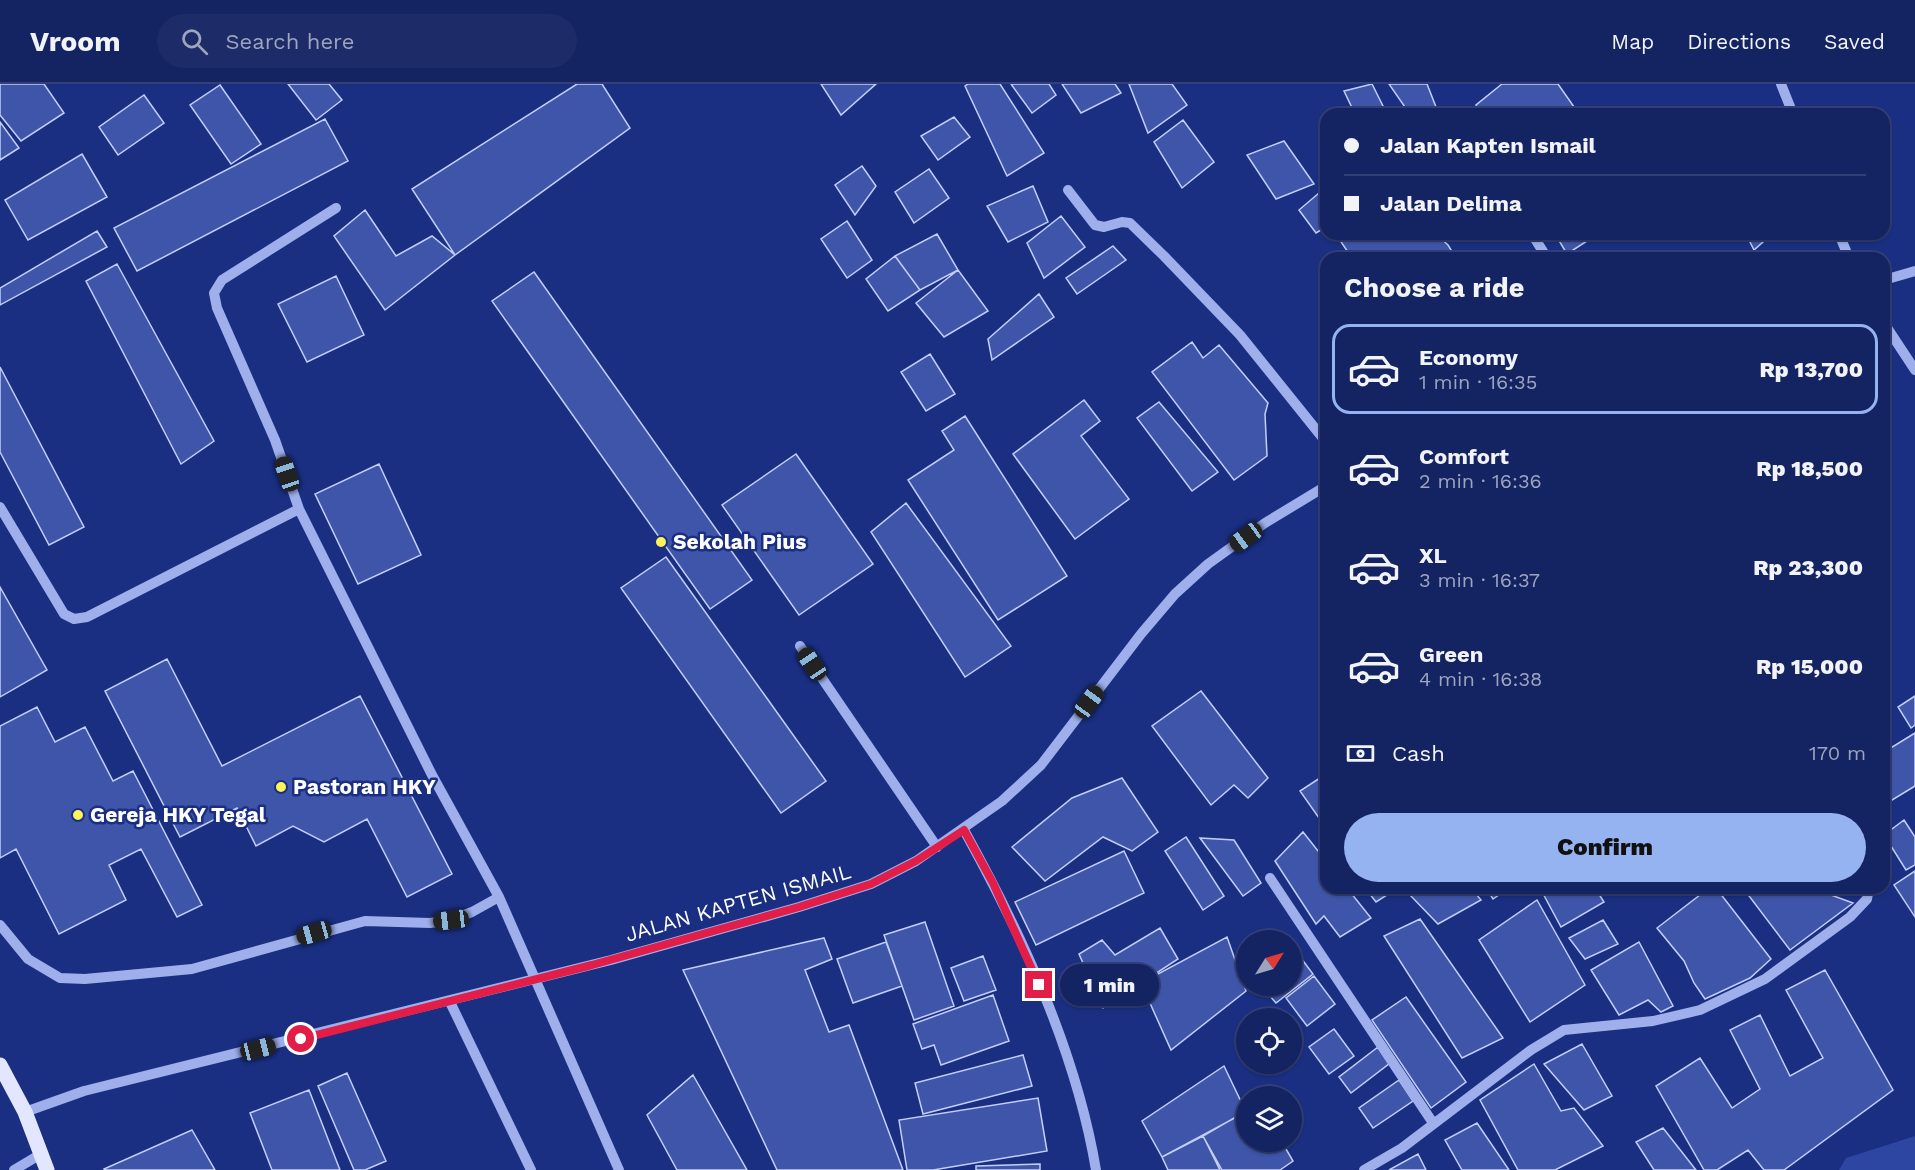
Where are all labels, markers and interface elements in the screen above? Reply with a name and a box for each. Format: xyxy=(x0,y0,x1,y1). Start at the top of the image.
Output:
search box xyxy=(157,14,577,68)
text: Vroom xyxy=(30,25,121,58)
icon: search xyxy=(178,25,211,58)
text: Search here xyxy=(226,29,354,54)
text: Map xyxy=(1611,29,1654,54)
text: Directions xyxy=(1687,29,1791,54)
text: Saved xyxy=(1824,29,1885,54)
text: Jalan Kapten Ismail xyxy=(1380,133,1596,158)
text: Jalan Delima xyxy=(1380,191,1522,216)
text: Choose a ride xyxy=(1344,272,1524,304)
icon: car xyxy=(1347,342,1401,396)
text: Economy xyxy=(1419,345,1518,370)
text: Rp 13,700 xyxy=(1759,357,1863,382)
text: 1 min · 16:35 xyxy=(1419,370,1537,394)
icon: car xyxy=(1347,441,1401,495)
text: Comfort xyxy=(1419,444,1509,469)
car xyxy=(273,454,301,494)
text: Rp 18,500 xyxy=(1756,456,1863,481)
text: 2 min · 16:36 xyxy=(1419,469,1542,493)
car xyxy=(1226,519,1266,555)
place label: Sekolah Pius xyxy=(673,529,806,554)
marker: Sekolah Pius xyxy=(654,535,668,549)
icon: car xyxy=(1347,540,1401,594)
text: XL xyxy=(1419,543,1447,568)
text: Rp 23,300 xyxy=(1753,555,1863,580)
text: 3 min · 16:37 xyxy=(1419,568,1540,592)
icon: car xyxy=(1347,639,1401,693)
text: Green xyxy=(1419,642,1483,667)
car xyxy=(794,644,830,684)
text: Rp 15,000 xyxy=(1756,654,1863,679)
text: 4 min · 16:38 xyxy=(1419,667,1542,691)
car xyxy=(1071,682,1107,722)
icon: cash xyxy=(1344,737,1377,770)
text: Cash xyxy=(1392,741,1445,766)
text: 170 m xyxy=(1809,741,1866,765)
place label: Pastoran HKY xyxy=(293,774,436,799)
marker: Pastoran HKY xyxy=(274,780,288,794)
place label: Gereja HKY Tegal xyxy=(90,802,266,827)
marker: Gereja HKY Tegal xyxy=(71,808,85,822)
button: Confirm xyxy=(1344,813,1866,882)
street label: JALAN KAPTEN ISMAIL xyxy=(622,858,854,947)
car xyxy=(432,909,470,931)
car xyxy=(294,919,334,947)
north arrow xyxy=(1236,930,1302,996)
map controls xyxy=(1236,930,1302,1152)
callout: 1 min xyxy=(1060,964,1159,1006)
route end xyxy=(1025,971,1052,998)
text: 1 min xyxy=(1084,973,1135,997)
button: locate xyxy=(1236,1008,1302,1074)
route start xyxy=(287,1025,314,1052)
car xyxy=(238,1036,278,1062)
button: layers xyxy=(1236,1086,1302,1152)

